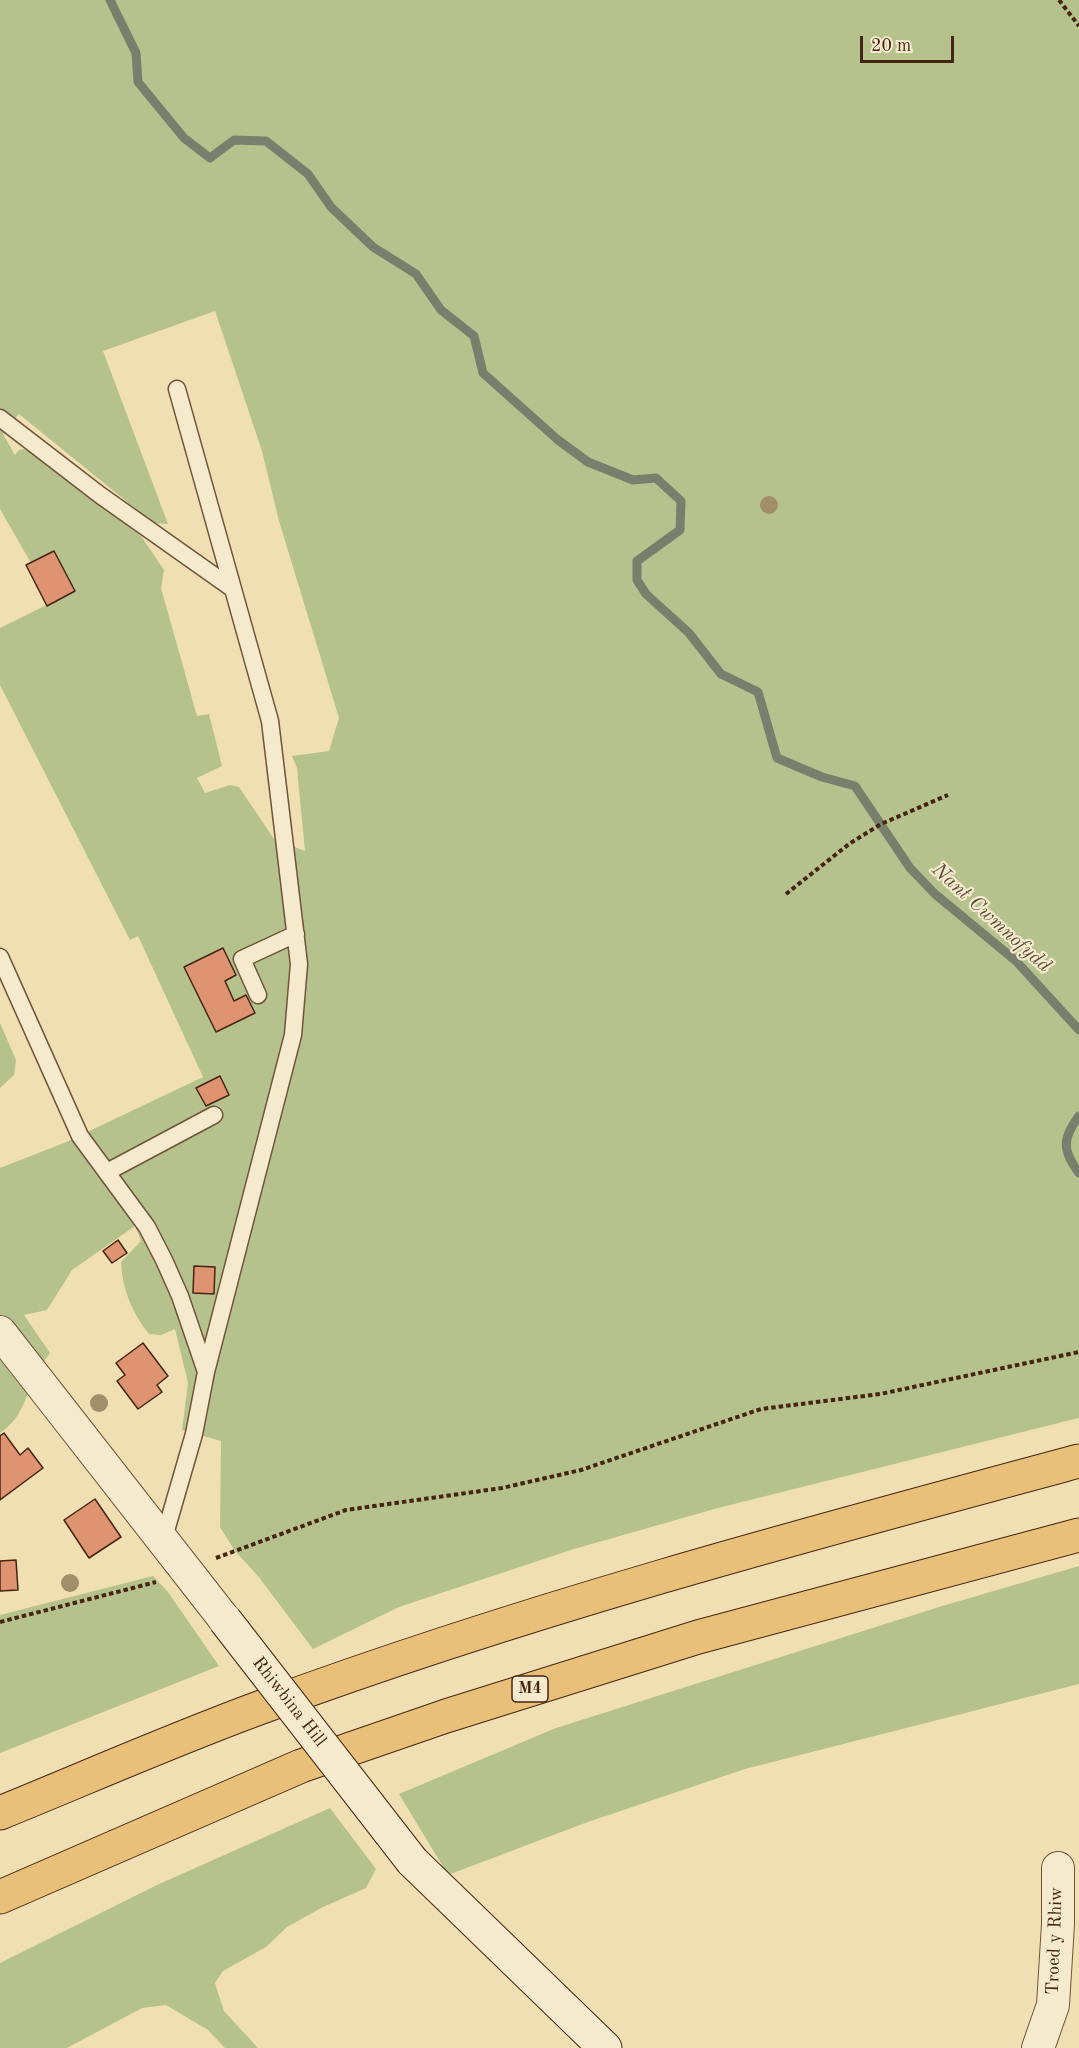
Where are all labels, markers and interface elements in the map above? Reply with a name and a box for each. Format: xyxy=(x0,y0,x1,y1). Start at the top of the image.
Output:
scale bar xyxy=(863,24,958,62)
text: 20 m xyxy=(871,37,911,55)
water label: Nant Cwmnofydd xyxy=(926,858,1056,978)
street label: Rhiwbina Hill xyxy=(247,1653,331,1751)
road number: M4 xyxy=(512,1676,548,1702)
street label: Troed y Rhiw xyxy=(1042,1887,1068,1995)

